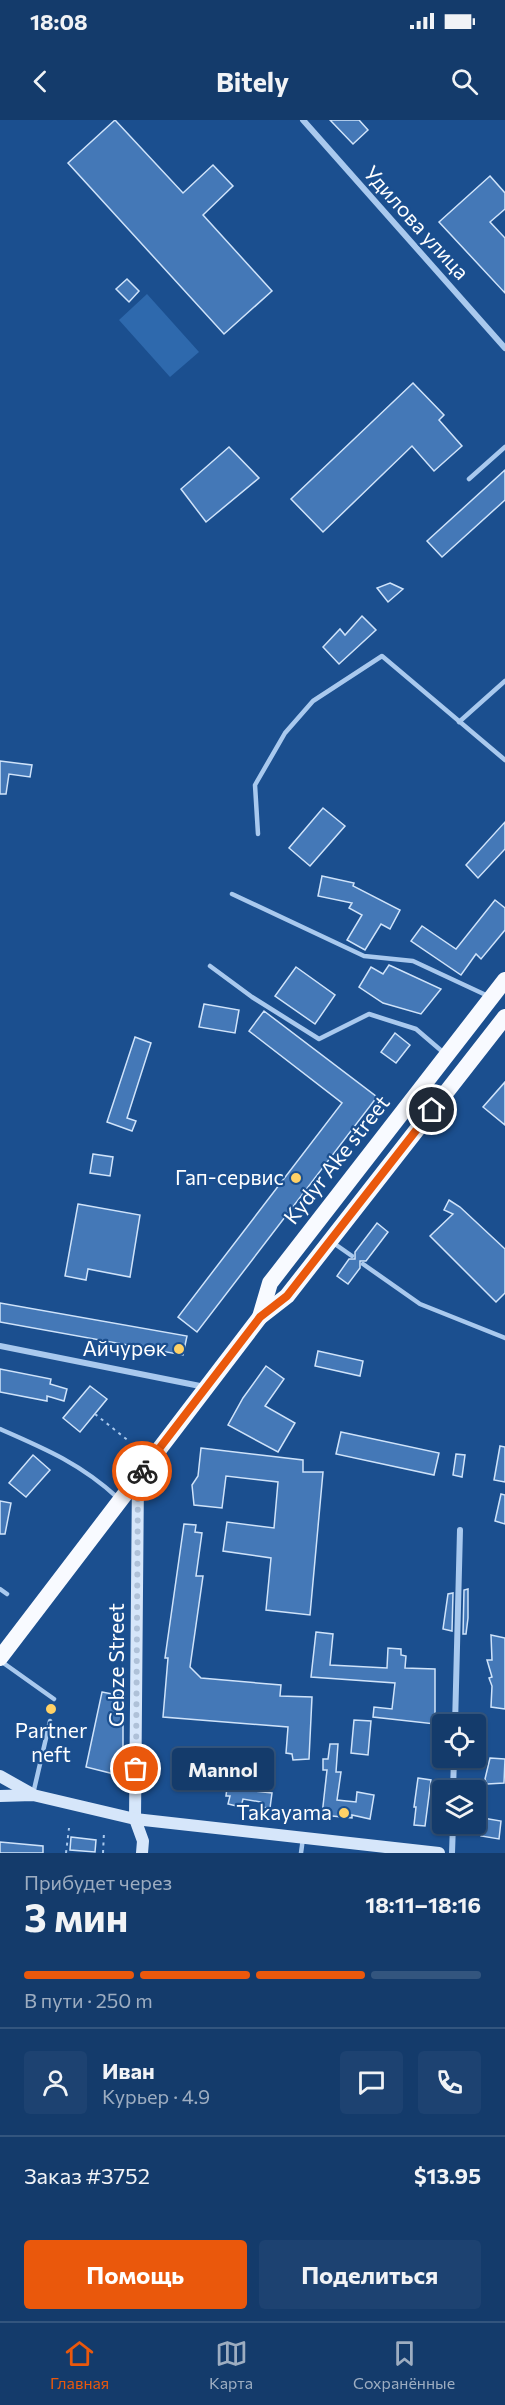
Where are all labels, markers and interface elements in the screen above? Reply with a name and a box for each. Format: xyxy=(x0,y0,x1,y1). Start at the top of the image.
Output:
text: 18:08 xyxy=(30,8,88,35)
icon: back xyxy=(24,65,57,98)
text: Bitely xyxy=(216,65,289,98)
icon: search xyxy=(448,65,481,98)
street label: Удилова улица xyxy=(359,160,475,284)
pin xyxy=(406,1084,457,1135)
street label: Kydyr Ake street xyxy=(278,1090,394,1228)
icon: home xyxy=(415,1093,448,1126)
place label: Гап-сервис xyxy=(175,1164,284,1189)
marker: Гап-сервис xyxy=(289,1171,303,1185)
place label: Айчурөк xyxy=(82,1335,167,1360)
marker: Айчурөк xyxy=(172,1342,186,1356)
courier xyxy=(112,1441,172,1501)
icon: bike xyxy=(126,1455,159,1488)
street label: Gebze Street xyxy=(103,1603,128,1727)
marker: Partner neft xyxy=(44,1702,58,1716)
map controls xyxy=(432,1714,486,1834)
button: locate xyxy=(432,1714,486,1768)
place label: Partner neft xyxy=(15,1717,87,1766)
pin xyxy=(110,1743,161,1794)
callout: Mannol xyxy=(172,1748,274,1790)
icon: bag xyxy=(119,1752,152,1785)
text: Mannol xyxy=(188,1757,258,1781)
button: layers xyxy=(432,1780,486,1834)
place label: Takayama xyxy=(236,1799,332,1824)
marker: Takayama xyxy=(337,1806,351,1820)
text: Прибудет через xyxy=(24,1870,172,1894)
text: 18:11–18:16 xyxy=(365,1891,481,1918)
text: 3 мин xyxy=(24,1892,128,1940)
text: В пути · 250 m xyxy=(24,1988,153,2012)
button: person xyxy=(24,2051,87,2114)
button: chat xyxy=(340,2051,403,2114)
button: phone xyxy=(418,2051,481,2114)
text: Иван xyxy=(102,2057,155,2084)
text: Курьер · 4.9 xyxy=(102,2084,210,2108)
text: Заказ #3752 xyxy=(24,2162,150,2189)
text: $13.95 xyxy=(414,2162,481,2189)
button: Помощь xyxy=(24,2240,247,2309)
button: Поделиться xyxy=(259,2240,481,2309)
tab: Главная xyxy=(50,2337,109,2392)
tab: Карта xyxy=(209,2337,253,2392)
tab: Сохранённые xyxy=(353,2337,455,2392)

